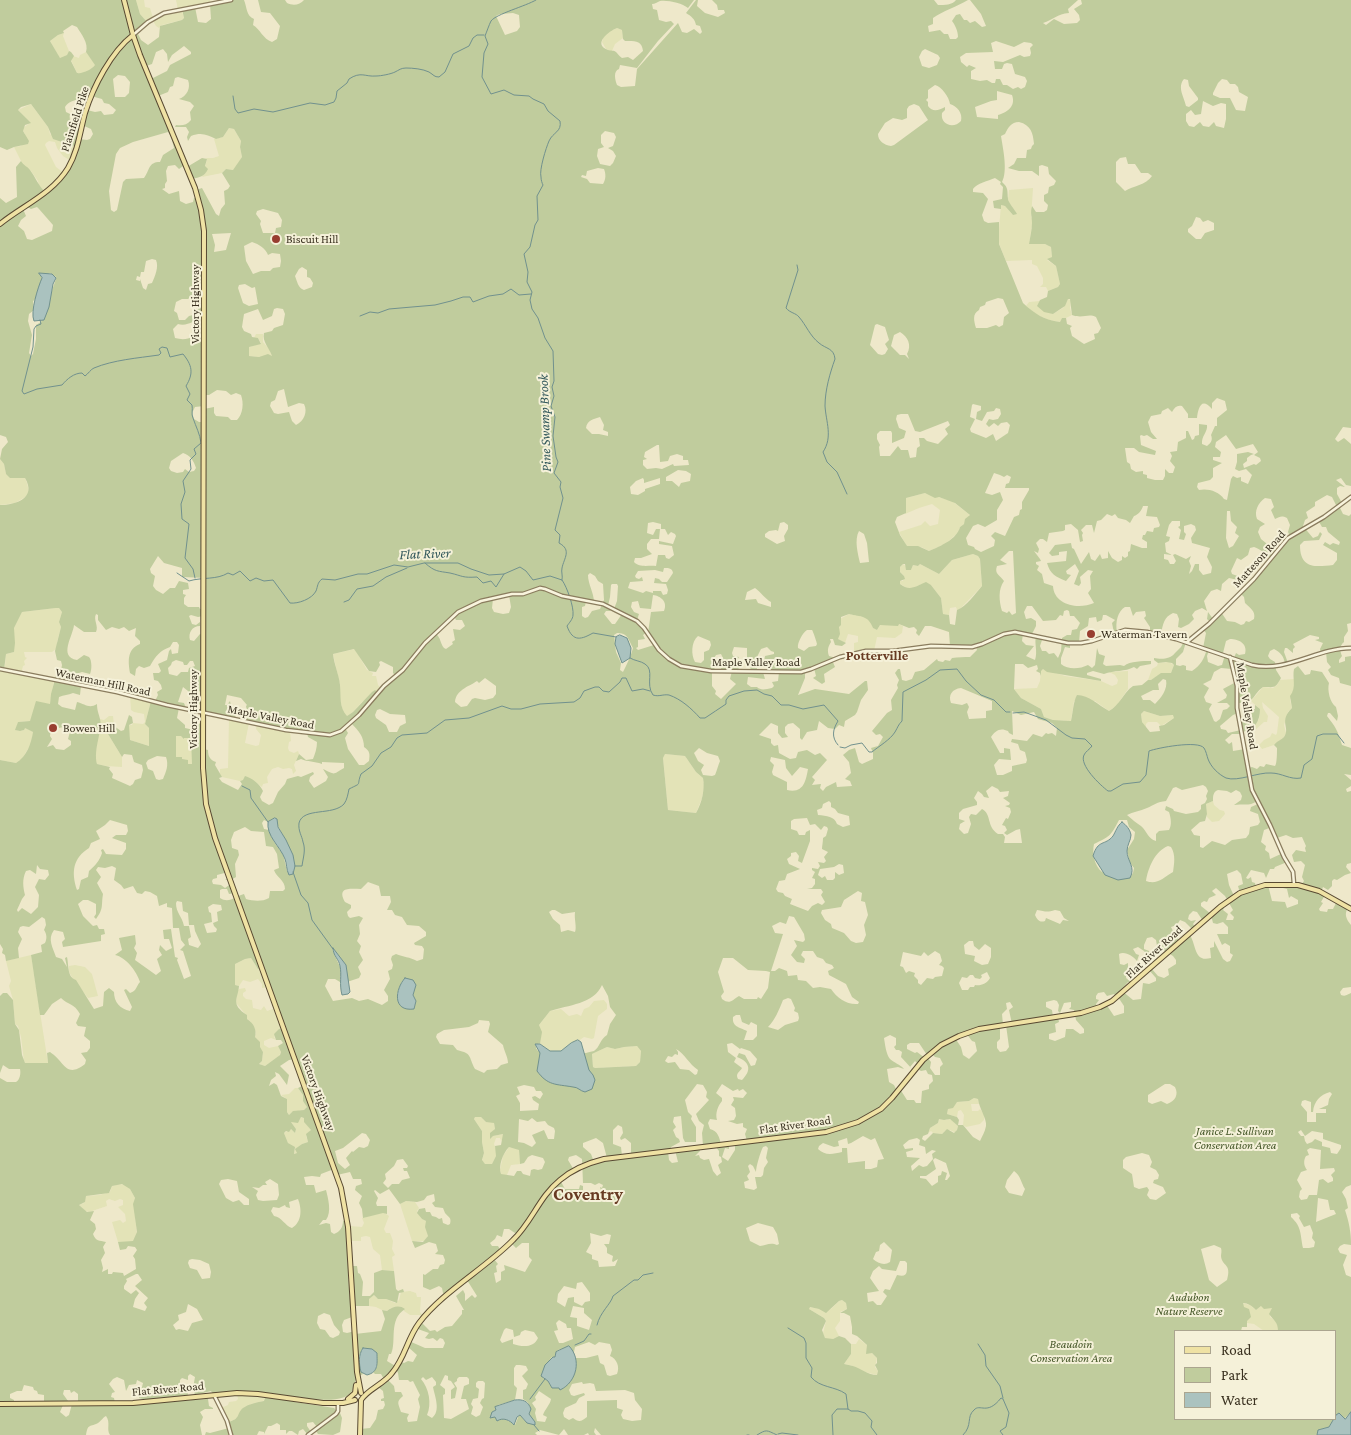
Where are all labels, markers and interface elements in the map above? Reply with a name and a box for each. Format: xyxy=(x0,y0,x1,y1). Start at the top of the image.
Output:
street label: Plainfield Pike xyxy=(58,85,92,153)
place label: Biscuit Hill xyxy=(286,232,338,246)
marker: Biscuit Hill xyxy=(270,233,282,245)
street label: Victory Highway xyxy=(188,264,202,344)
water label: Pine Swamp Brook xyxy=(535,374,555,472)
street label: Matteson Road xyxy=(1229,527,1289,591)
water label: Flat River xyxy=(399,545,451,563)
place label: Waterman Tavern xyxy=(1101,627,1187,641)
marker: Waterman Tavern xyxy=(1085,628,1097,640)
district label: Potterville xyxy=(846,648,908,664)
street label: Maple Valley Road xyxy=(712,655,800,669)
street label: Maple Valley Road xyxy=(1233,661,1261,751)
street label: Waterman Hill Road xyxy=(54,665,152,699)
street label: Victory Highway xyxy=(186,669,200,749)
street label: Maple Valley Road xyxy=(226,702,316,732)
place label: Bowen Hill xyxy=(63,721,116,735)
marker: Bowen Hill xyxy=(47,722,59,734)
street label: Flat River Road xyxy=(1122,922,1186,982)
street label: Victory Highway xyxy=(298,1053,338,1133)
street label: Flat River Road xyxy=(758,1113,832,1137)
park label: Janice L. Sullivan Conservation Area xyxy=(1194,1124,1276,1152)
district label: Coventry xyxy=(553,1183,623,1205)
park label: Audubon Nature Reserve xyxy=(1155,1290,1223,1318)
legend xyxy=(1174,1330,1336,1420)
park label: Beaudoin Conservation Area xyxy=(1030,1337,1112,1365)
text: Road xyxy=(1221,1342,1251,1358)
text: Park xyxy=(1221,1367,1248,1383)
street label: Flat River Road xyxy=(131,1379,205,1399)
text: Water xyxy=(1221,1392,1258,1408)

